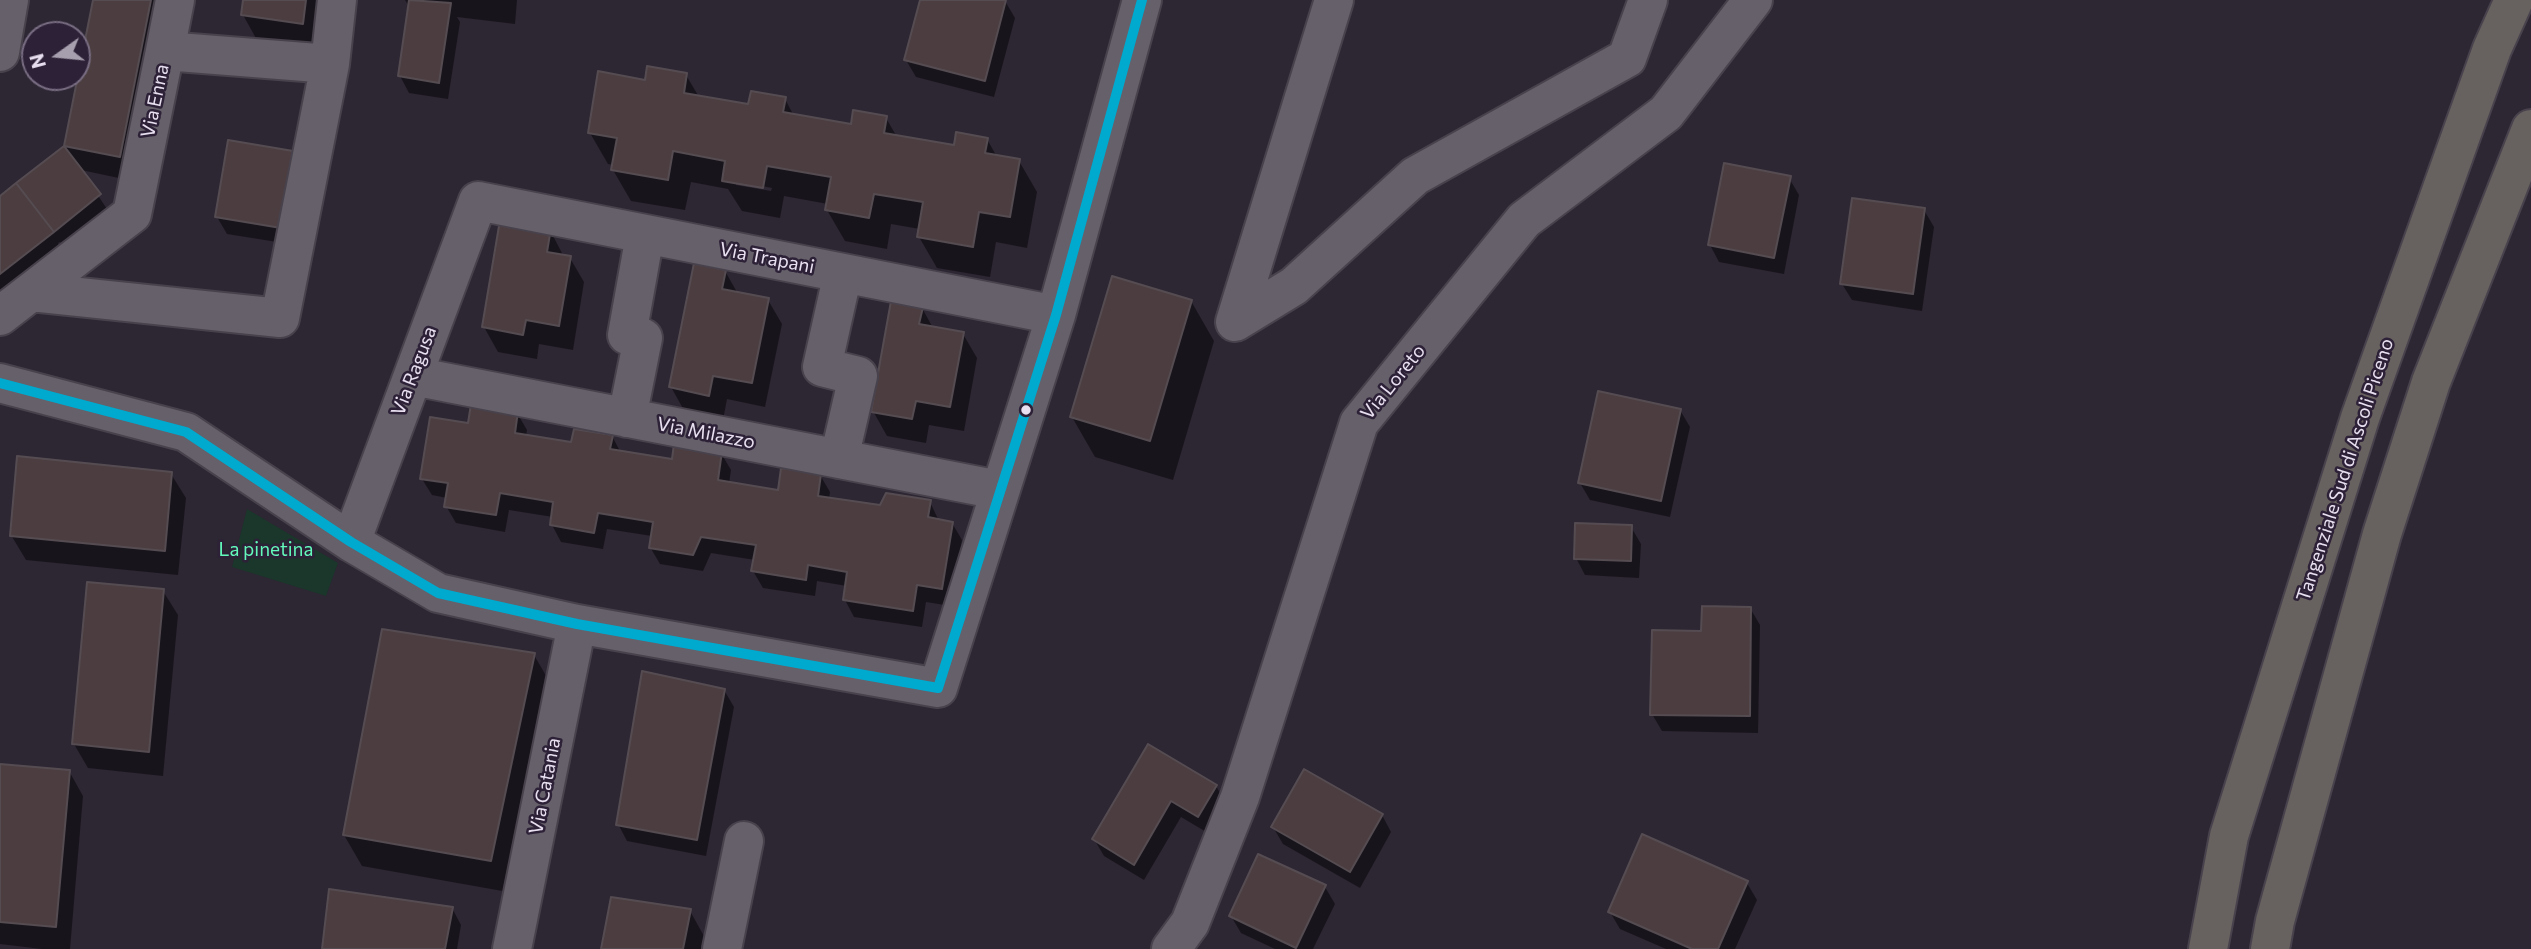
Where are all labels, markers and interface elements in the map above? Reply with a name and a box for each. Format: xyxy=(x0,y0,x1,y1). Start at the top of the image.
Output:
north arrow xyxy=(21,21,91,91)
text: N xyxy=(24,51,50,71)
street label: Via Enna xyxy=(136,62,174,140)
street label: Via Trapani xyxy=(718,238,816,278)
street label: Via Ragusa xyxy=(387,323,441,419)
street label: Tangenziale Sud di Ascoli Piceno xyxy=(2292,336,2398,604)
street label: Via Loreto xyxy=(1356,340,1430,424)
unlabelled marker xyxy=(1019,403,1033,417)
street label: Via Milazzo xyxy=(655,412,757,454)
park label: La pinetina xyxy=(219,539,313,561)
street label: Via Catania xyxy=(524,736,566,836)

